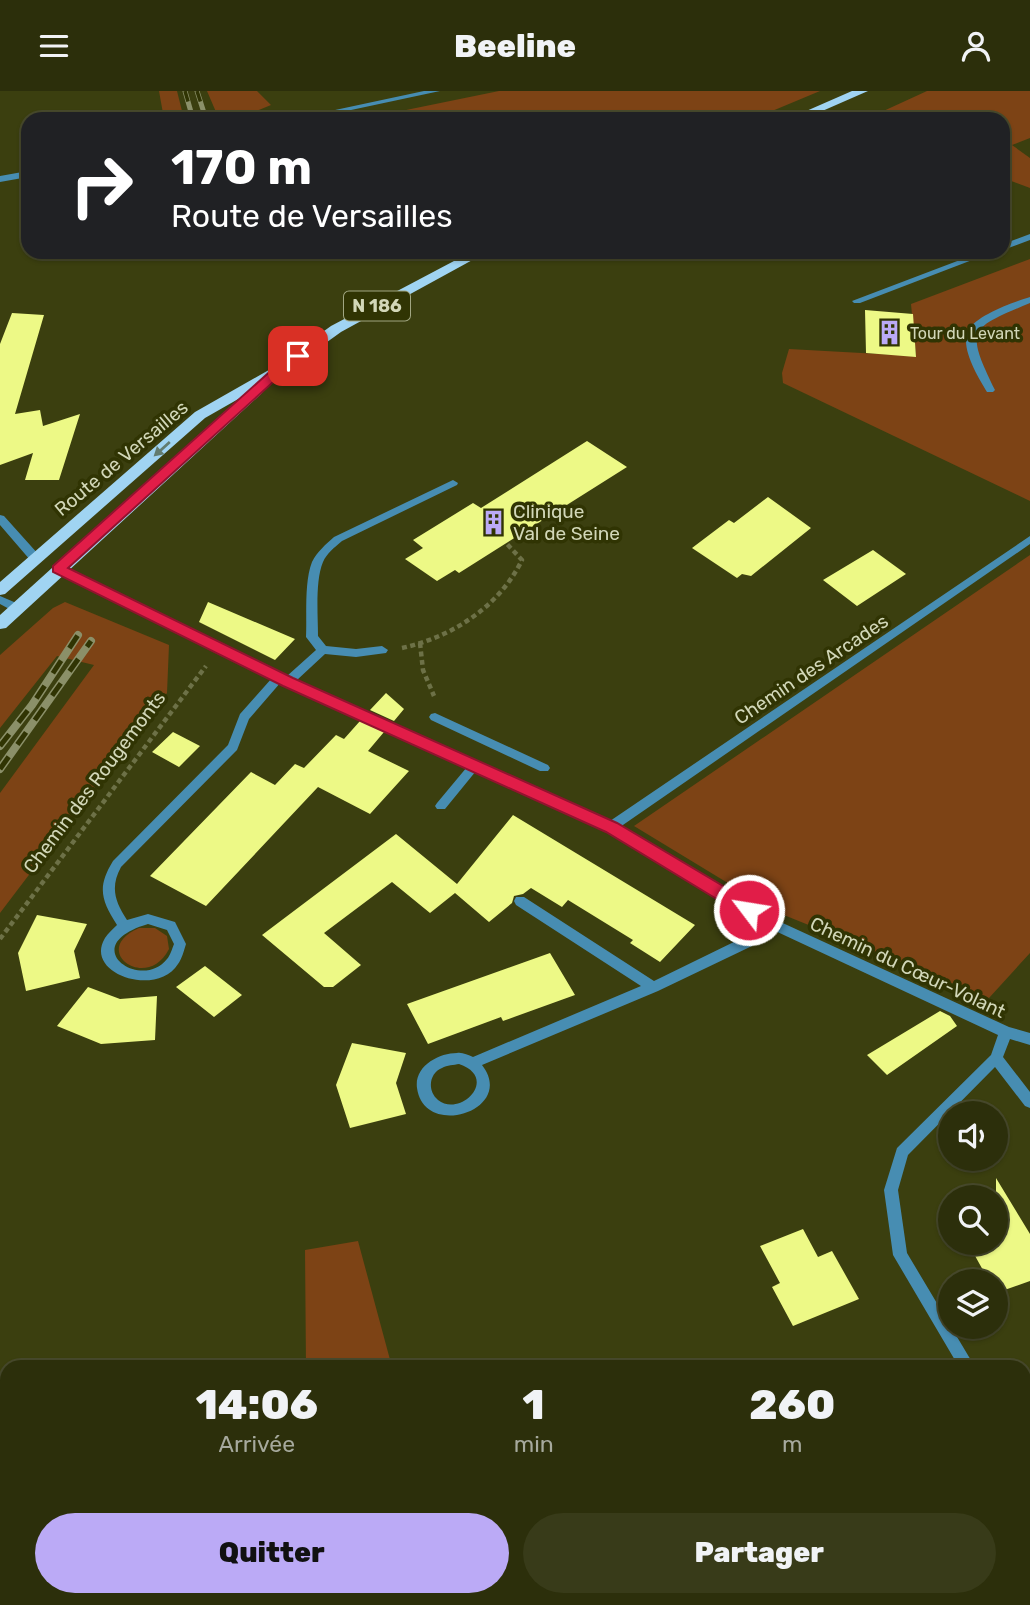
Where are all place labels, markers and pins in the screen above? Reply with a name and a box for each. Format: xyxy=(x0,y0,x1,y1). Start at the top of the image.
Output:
building icon: Tour du Levant xyxy=(876,319,904,347)
place label: Tour du Levant xyxy=(910,324,1020,343)
pin xyxy=(268,326,328,386)
place label: Clinique Val de Seine xyxy=(513,500,620,545)
building icon: Clinique Val de Seine xyxy=(479,508,507,536)

